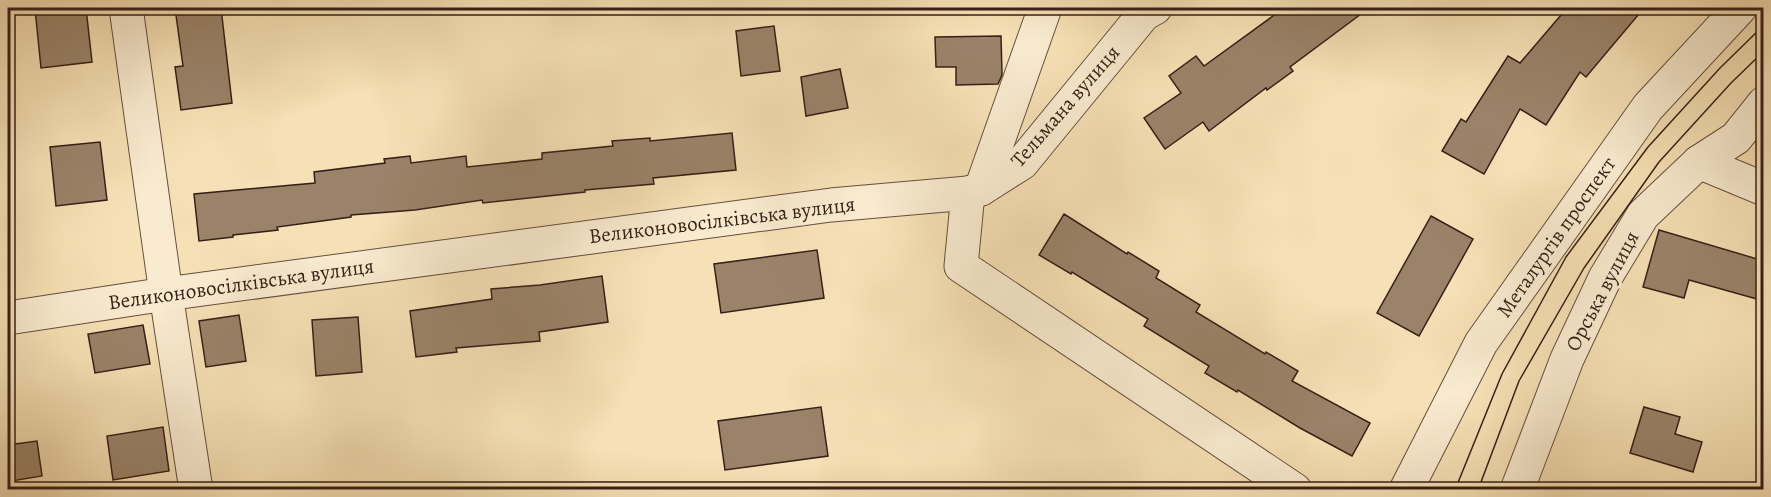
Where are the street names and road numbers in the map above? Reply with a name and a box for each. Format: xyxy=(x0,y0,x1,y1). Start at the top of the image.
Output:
street label: Тельмана вулиця xyxy=(1004,39,1126,173)
street label: Металургів проспект xyxy=(1490,151,1622,323)
street label: Великоновосілківська вулиця xyxy=(587,190,857,250)
street label: Орська вулиця xyxy=(1559,226,1645,356)
street label: Великоновосілківська вулиця xyxy=(106,251,376,317)

